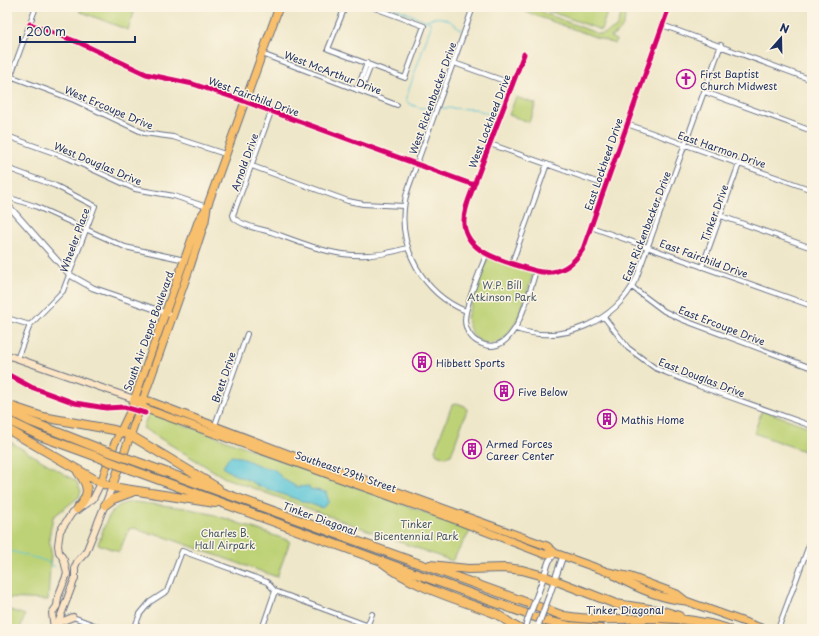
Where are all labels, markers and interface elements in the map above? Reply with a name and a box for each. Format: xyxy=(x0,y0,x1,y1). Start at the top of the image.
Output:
scale bar xyxy=(20,18,135,44)
north arrow xyxy=(761,18,801,58)
text: N xyxy=(778,19,792,38)
text: 200 m xyxy=(26,22,66,40)
street label: West Rickenbacker Drive xyxy=(405,40,459,156)
street label: West McArthur Drive xyxy=(282,46,384,98)
place label: First Baptist Church Midwest xyxy=(700,66,777,93)
church icon: First Baptist Church Midwest xyxy=(675,68,697,90)
street label: West Lockheed Drive xyxy=(464,72,514,170)
street label: West Fairchild Drive xyxy=(206,73,302,119)
street label: West Ercoupe Drive xyxy=(62,81,156,133)
street label: East Lockheed Drive xyxy=(580,116,626,212)
street label: East Harmon Drive xyxy=(676,127,768,171)
street label: Arnold Drive xyxy=(227,131,261,193)
street label: West Douglas Drive xyxy=(52,138,144,188)
street label: East Rickenbacker Drive xyxy=(618,169,674,283)
street label: Tinker Drive xyxy=(697,182,731,244)
street label: Wheeler Place xyxy=(55,206,93,274)
street label: East Fairchild Drive xyxy=(658,235,750,281)
street label: South Air Depot Boulevard xyxy=(119,269,177,393)
park label: W.P. Bill Atkinson Park xyxy=(467,277,537,304)
street label: East Ercoupe Drive xyxy=(677,302,767,348)
street label: Brett Drive xyxy=(207,349,239,405)
building icon: Hibbett Sports xyxy=(411,351,433,373)
street label: East Douglas Drive xyxy=(657,354,747,400)
place label: Hibbett Sports xyxy=(436,355,505,370)
building icon: Five Below xyxy=(493,380,515,402)
place label: Five Below xyxy=(518,384,568,399)
building icon: Mathis Home xyxy=(596,408,618,430)
place label: Mathis Home xyxy=(621,412,684,427)
place label: Armed Forces Career Center xyxy=(486,436,555,463)
building icon: Armed Forces Career Center xyxy=(461,438,483,460)
street label: Southeast 29th Street xyxy=(293,447,399,495)
street label: Tinker Diagonal xyxy=(281,498,359,538)
park label: Tinker Bicentennial Park xyxy=(373,516,459,543)
park label: Charles B. Hall Airpark xyxy=(195,525,255,552)
street label: Tinker Diagonal xyxy=(586,602,664,617)

